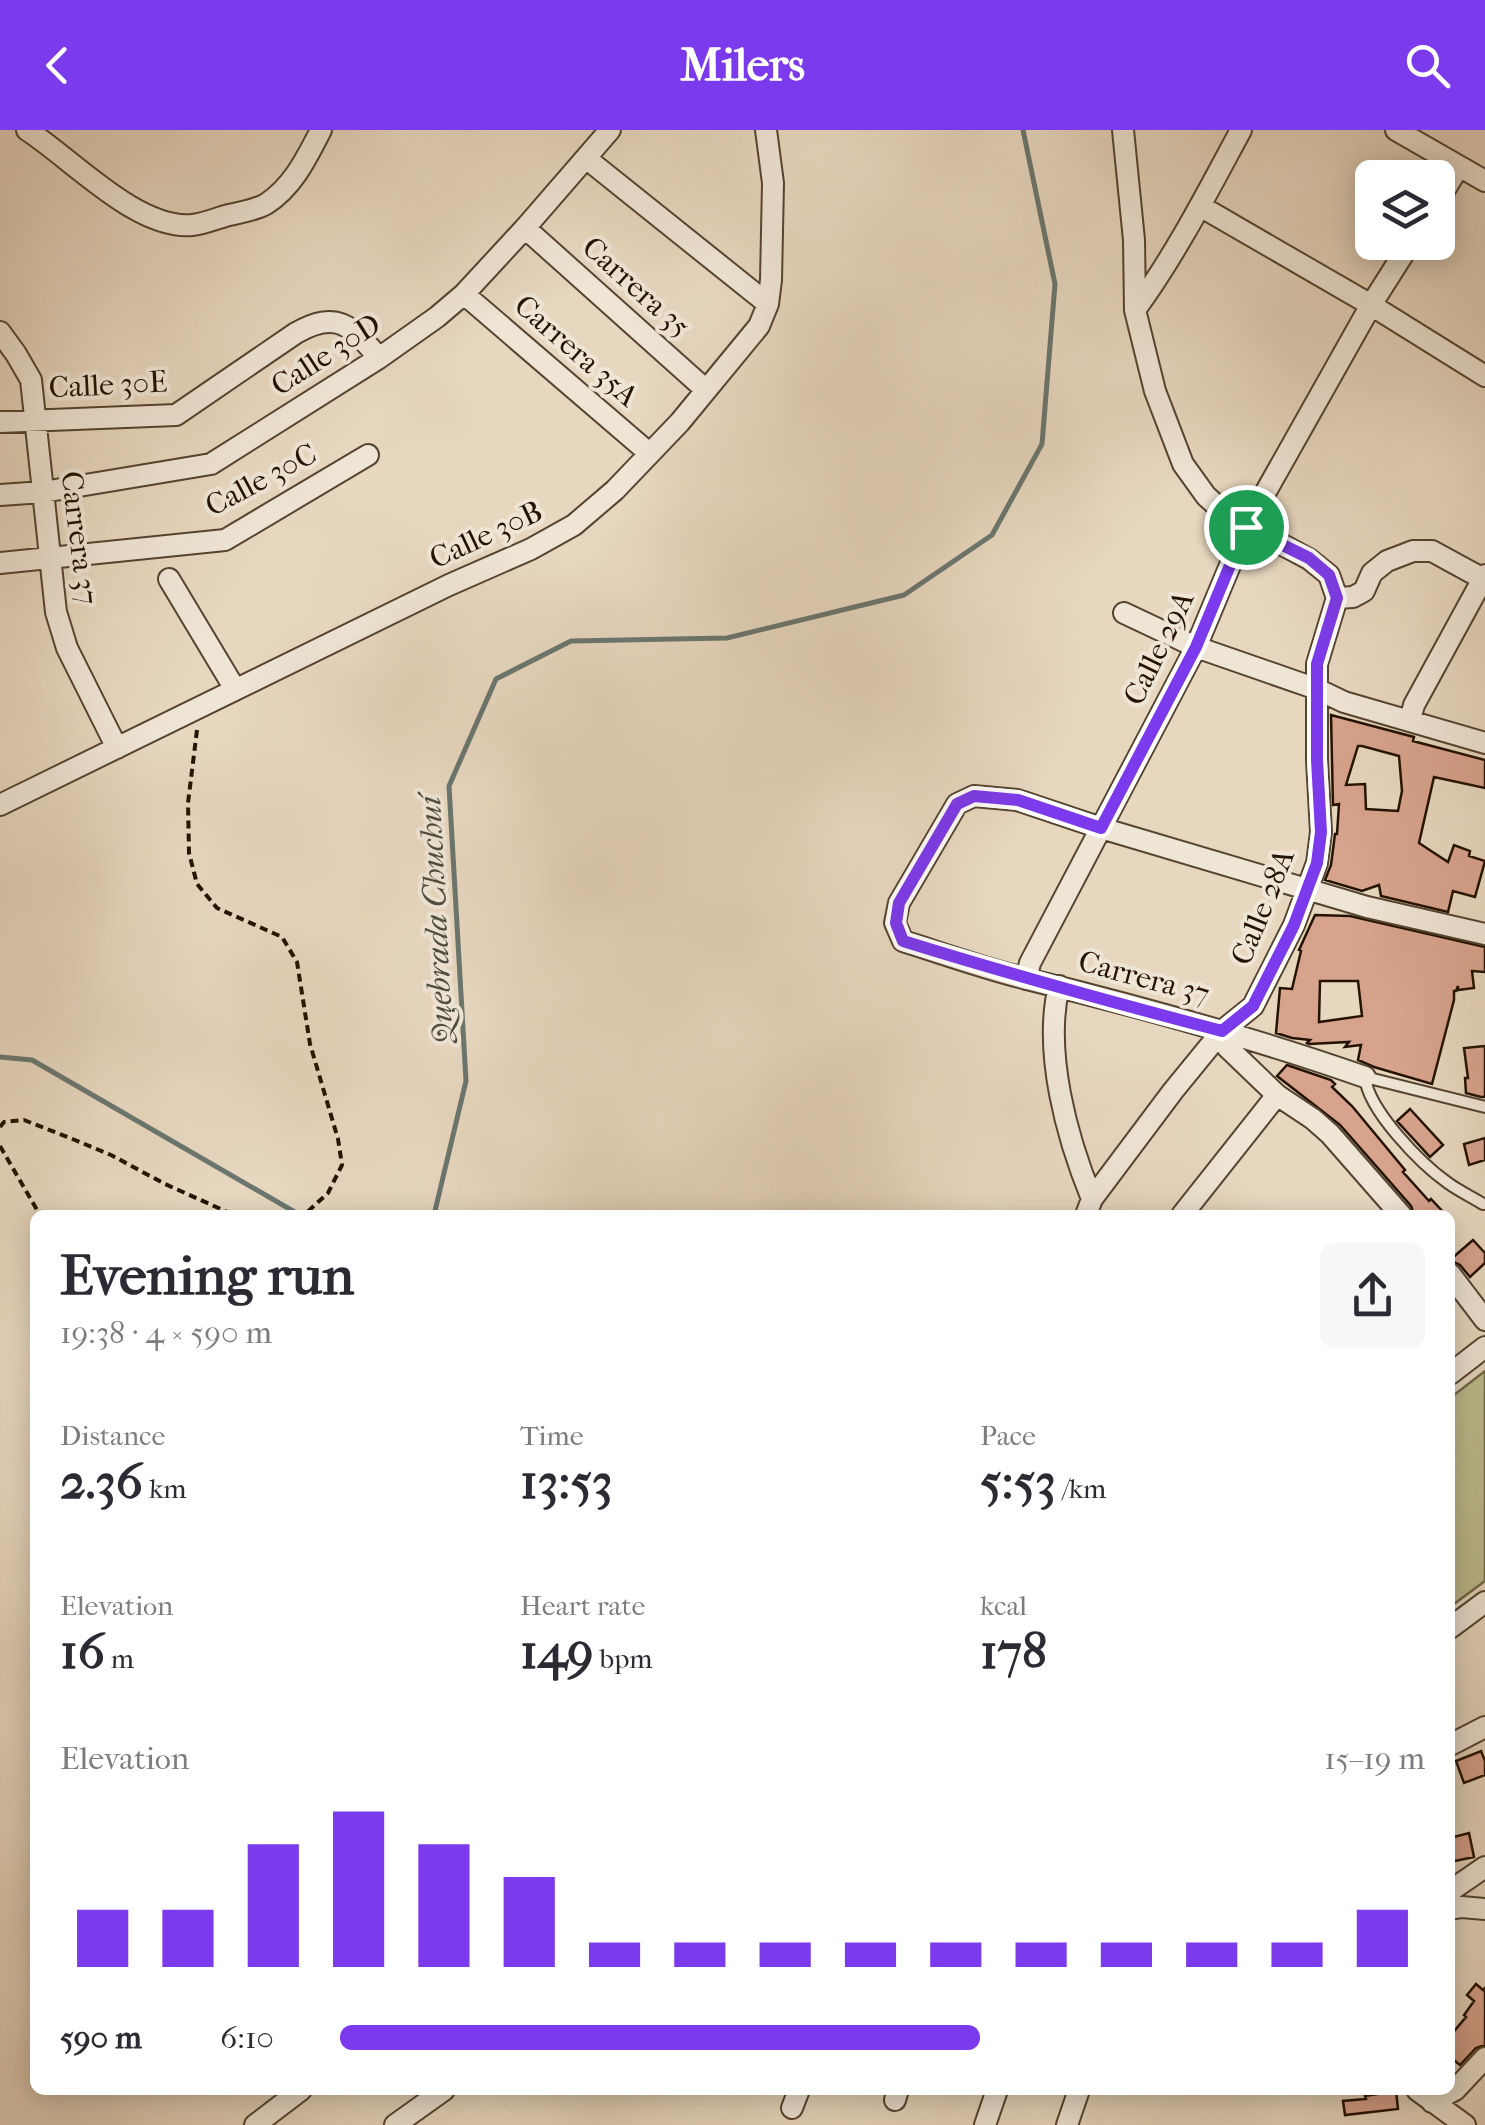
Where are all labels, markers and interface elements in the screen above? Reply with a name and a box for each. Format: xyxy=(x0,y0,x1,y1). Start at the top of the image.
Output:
icon: back xyxy=(30,38,85,93)
icon: search xyxy=(1400,38,1455,93)
text: Milers xyxy=(680,39,805,92)
map controls xyxy=(1355,160,1455,260)
button: layers xyxy=(1355,160,1455,260)
street label: Carrera 35 xyxy=(575,230,697,344)
street label: Carrera 35A xyxy=(507,288,645,414)
street label: Calle 30D xyxy=(265,307,387,403)
street label: Calle 30E xyxy=(48,364,168,406)
street label: Calle 30C xyxy=(199,436,323,524)
street label: Carrera 37 xyxy=(53,469,105,607)
pin xyxy=(1204,485,1289,570)
street label: Calle 30B xyxy=(424,494,548,576)
icon: arrive xyxy=(1219,500,1274,555)
street label: Calle 29A xyxy=(1116,585,1202,711)
water label: Quebrada Chuchuí xyxy=(411,789,462,1046)
street label: Calle 28A xyxy=(1224,844,1302,970)
street label: Carrera 37 xyxy=(1075,944,1213,1012)
button: share xyxy=(1320,1243,1425,1348)
text: Evening run xyxy=(60,1244,354,1308)
text: 19:38 · 4 × 590 m xyxy=(60,1314,272,1351)
text: Distance xyxy=(60,1419,165,1452)
text: Time xyxy=(520,1419,584,1452)
text: Pace xyxy=(980,1419,1036,1452)
text: 2.36 xyxy=(60,1452,143,1511)
text: 13:53 xyxy=(520,1452,613,1511)
text: 5:53 xyxy=(980,1452,1056,1511)
text: km xyxy=(143,1472,187,1505)
text: /km xyxy=(1056,1472,1106,1505)
text: Elevation xyxy=(60,1589,173,1622)
text: Heart rate xyxy=(520,1589,645,1622)
text: kcal xyxy=(980,1589,1027,1622)
text: 16 xyxy=(60,1622,105,1681)
text: 149 xyxy=(520,1622,594,1681)
text: 178 xyxy=(980,1622,1047,1681)
text: m xyxy=(105,1642,134,1675)
text: bpm xyxy=(594,1642,653,1675)
text: Elevation xyxy=(60,1740,189,1777)
text: 15–19 m xyxy=(1324,1740,1425,1777)
text: 590 m xyxy=(60,2019,142,2056)
text: 6:10 xyxy=(220,2019,274,2056)

